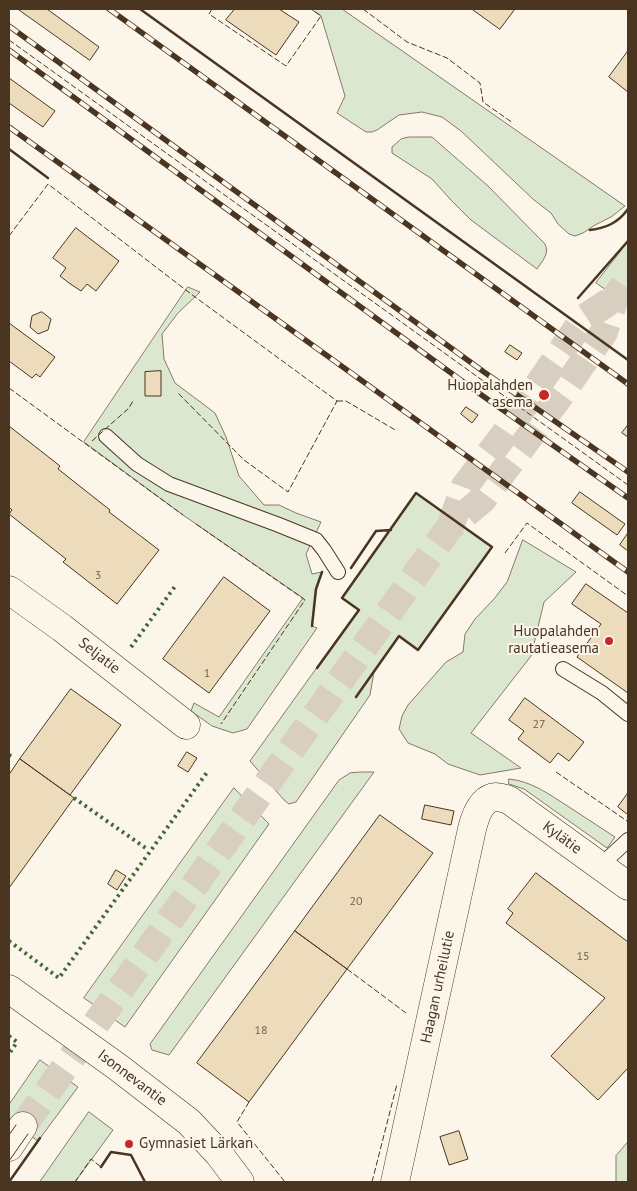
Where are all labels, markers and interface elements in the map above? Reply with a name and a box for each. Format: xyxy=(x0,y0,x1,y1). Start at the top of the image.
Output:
place label: Huopalahden asema xyxy=(447,377,533,412)
marker: Huopalahden asema xyxy=(537,388,551,402)
house number: 3 xyxy=(95,569,101,583)
place label: Huopalahden rautatieasema xyxy=(508,623,599,658)
street label: Seljatie xyxy=(74,634,124,678)
marker: Huopalahden rautatieasema xyxy=(603,635,615,647)
house number: 1 xyxy=(204,667,210,681)
house number: 27 xyxy=(532,718,546,732)
street label: Kylätie xyxy=(539,818,585,858)
house number: 20 xyxy=(349,895,363,909)
street label: Haagan urheilutie xyxy=(417,929,459,1045)
house number: 15 xyxy=(576,950,590,964)
house number: 18 xyxy=(254,1024,268,1038)
street label: Isonnevantie xyxy=(94,1046,170,1110)
place label: Gymnasiet Lärkan xyxy=(139,1135,253,1153)
marker: Gymnasiet Lärkan xyxy=(123,1138,135,1150)

